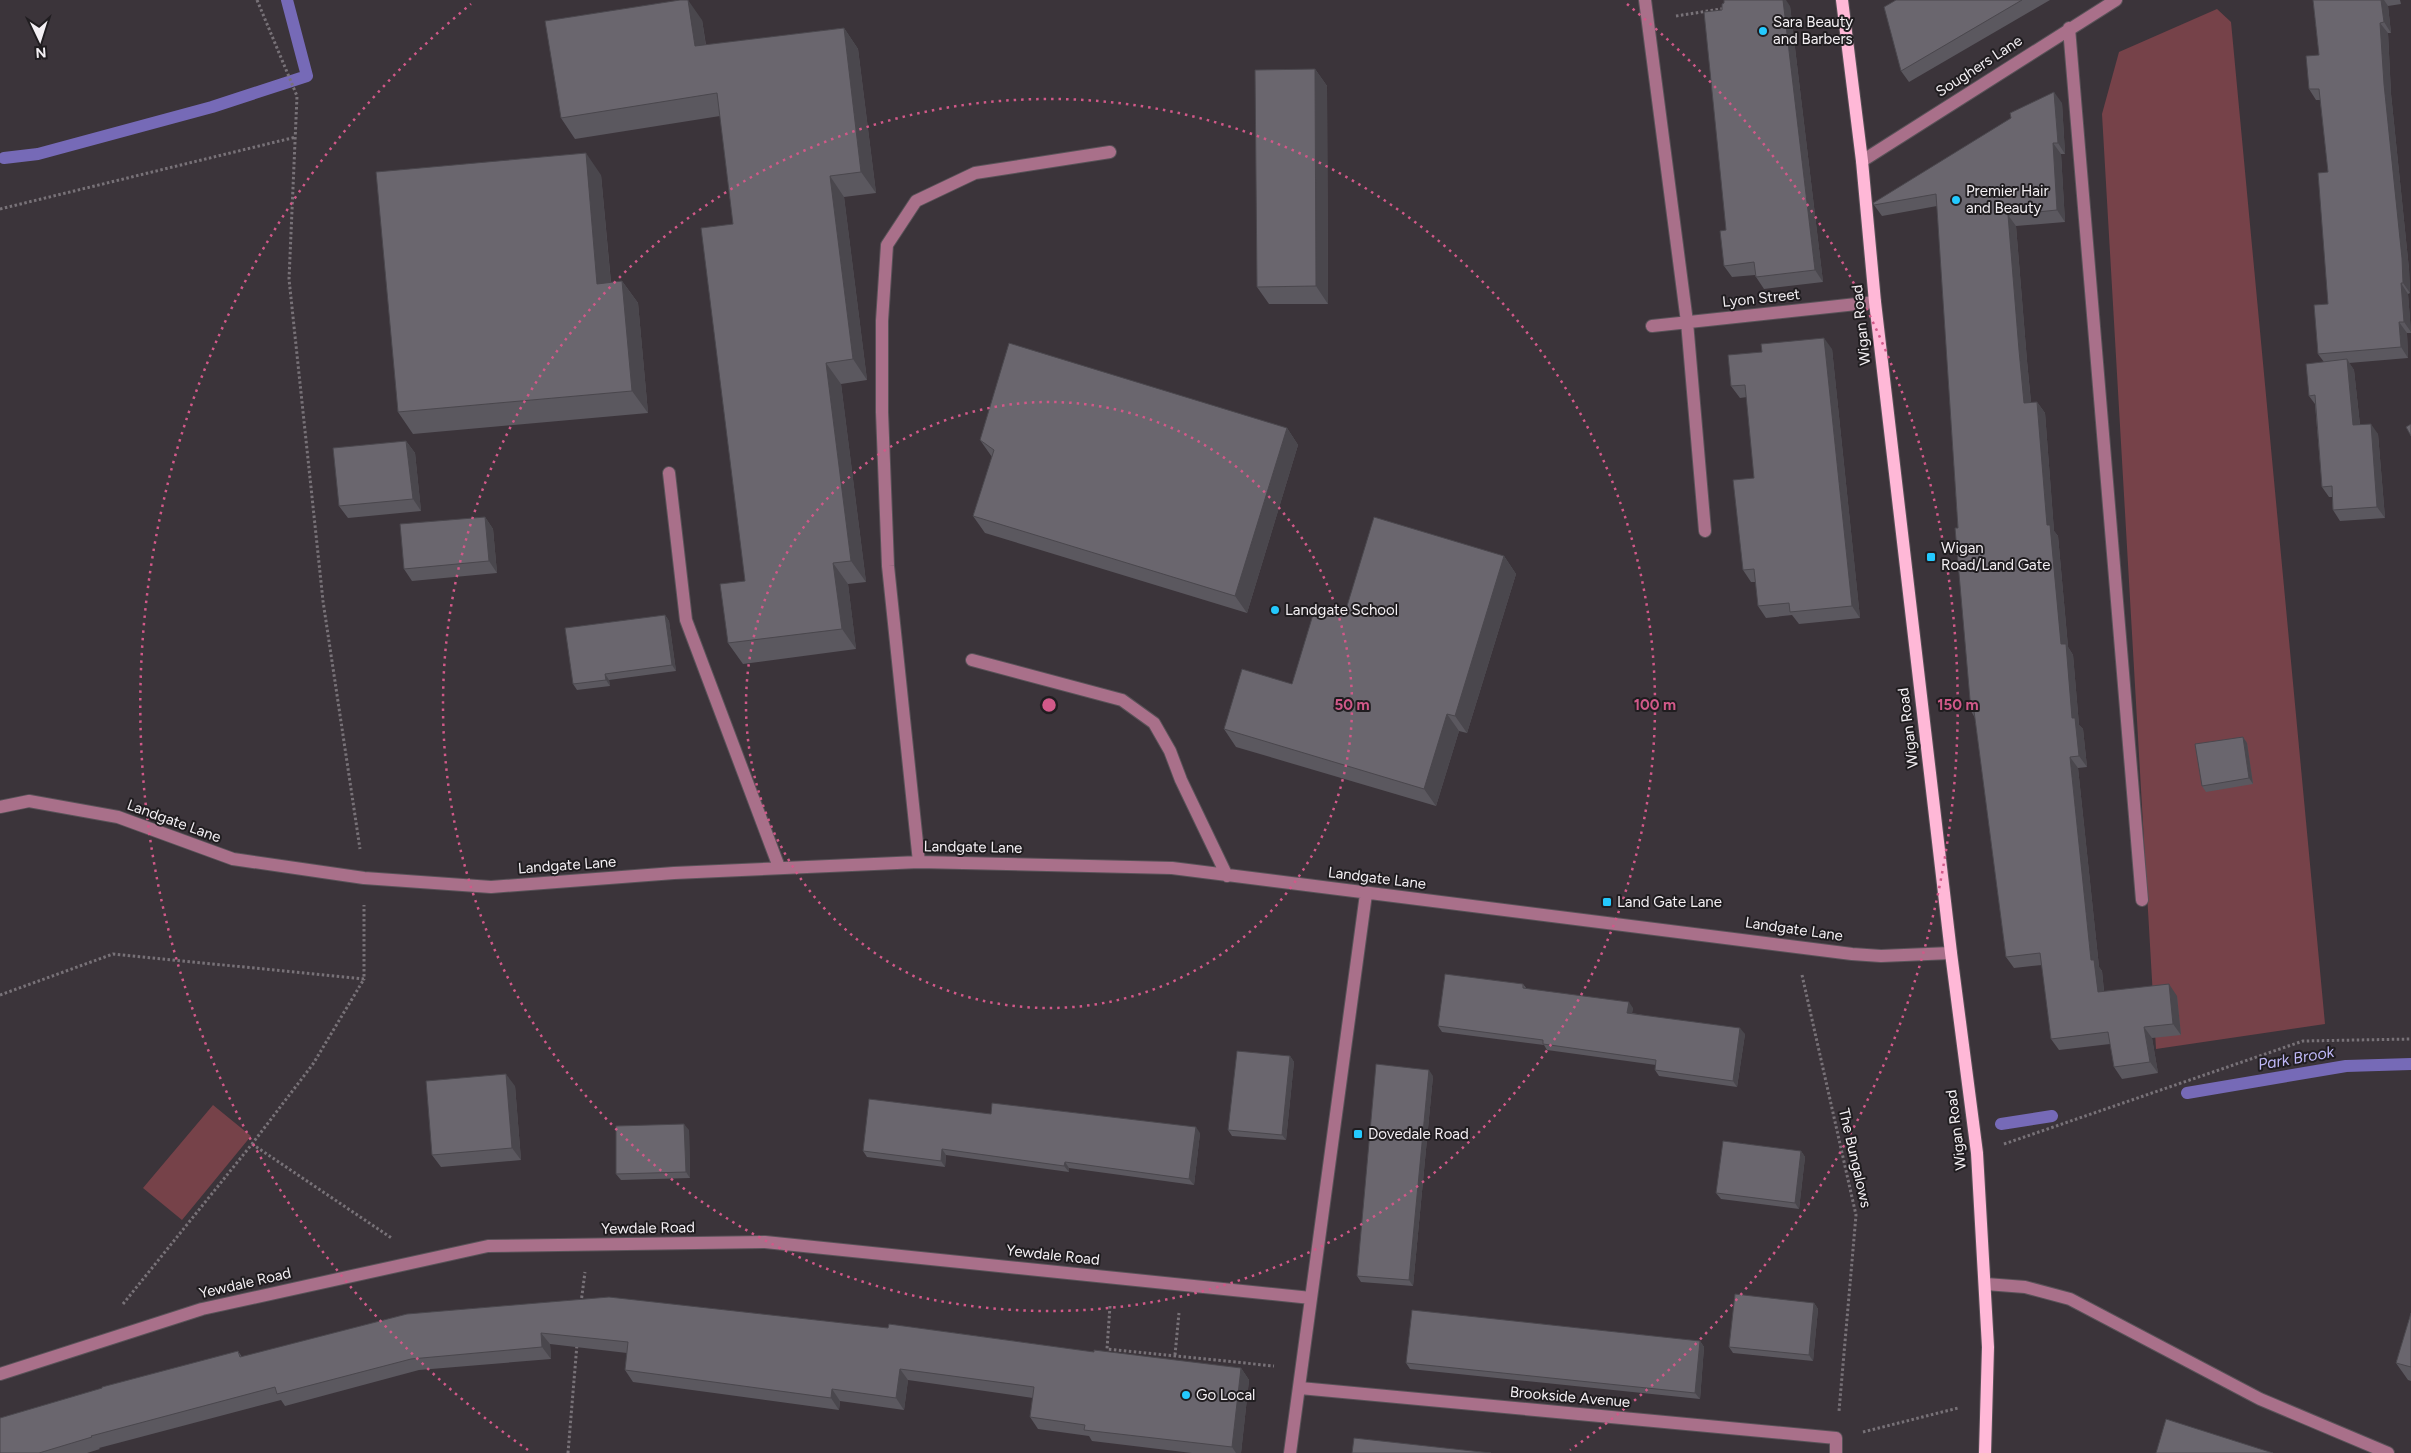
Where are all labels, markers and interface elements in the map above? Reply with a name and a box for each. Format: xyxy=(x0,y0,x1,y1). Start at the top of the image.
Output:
place label: Sara Beauty and Barbers xyxy=(1773,13,1853,48)
north arrow xyxy=(15,15,65,65)
marker: Sara Beauty and Barbers xyxy=(1757,25,1769,37)
street label: Soughers Lane xyxy=(1932,31,2026,101)
text: N xyxy=(35,44,47,61)
place label: Premier Hair and Beauty xyxy=(1966,182,2049,217)
marker: Premier Hair and Beauty xyxy=(1950,194,1962,206)
street label: Wigan Road xyxy=(1848,284,1874,366)
street label: Lyon Street xyxy=(1721,285,1801,311)
place label: Wigan Road/Land Gate xyxy=(1941,539,2051,574)
marker: Wigan Road/Land Gate xyxy=(1925,551,1937,563)
place label: Landgate School xyxy=(1285,601,1398,619)
marker: Landgate School xyxy=(1269,604,1281,616)
street label: Wigan Road xyxy=(1894,687,1922,769)
centre of rings xyxy=(1040,696,1058,714)
text: 50 m xyxy=(1334,696,1370,714)
text: 100 m xyxy=(1634,696,1676,714)
text: 150 m xyxy=(1937,696,1979,714)
street label: Landgate Lane xyxy=(125,796,223,846)
street label: Landgate Lane xyxy=(924,837,1022,857)
street label: Landgate Lane xyxy=(517,853,617,877)
street label: Landgate Lane xyxy=(1327,863,1427,893)
place label: Land Gate Lane xyxy=(1617,893,1722,911)
marker: Land Gate Lane xyxy=(1601,896,1613,908)
street label: Landgate Lane xyxy=(1744,913,1844,945)
water label: Park Brook xyxy=(2256,1042,2337,1074)
street label: Wigan Road xyxy=(1942,1089,1970,1171)
street label: The Bungalows xyxy=(1835,1107,1875,1209)
place label: Dovedale Road xyxy=(1368,1125,1469,1143)
marker: Dovedale Road xyxy=(1352,1128,1364,1140)
street label: Yewdale Road xyxy=(601,1218,695,1238)
street label: Yewdale Road xyxy=(1005,1241,1101,1269)
street label: Yewdale Road xyxy=(197,1264,293,1302)
street label: Brookside Avenue xyxy=(1509,1383,1631,1411)
place label: Go Local xyxy=(1196,1386,1255,1404)
marker: Go Local xyxy=(1180,1389,1192,1401)

